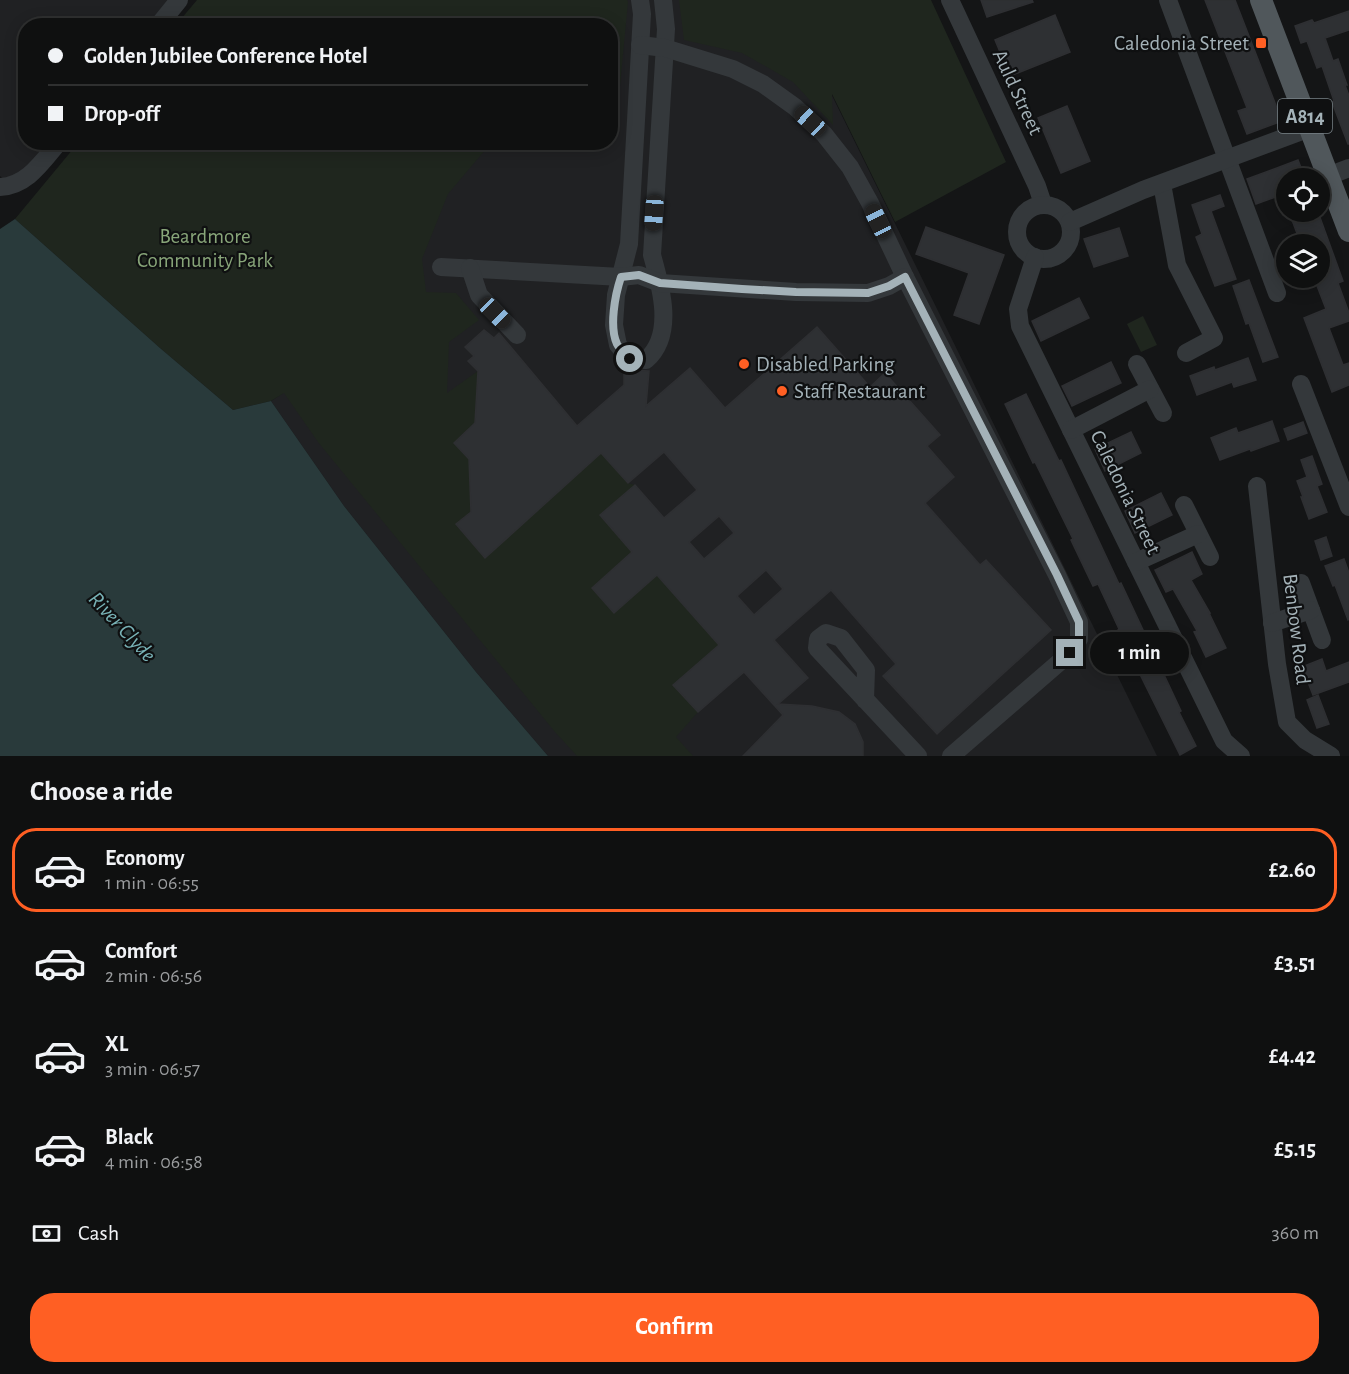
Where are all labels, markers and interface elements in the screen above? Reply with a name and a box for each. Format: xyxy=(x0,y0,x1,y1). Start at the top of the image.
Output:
place label: Caledonia Street xyxy=(1114,33,1249,54)
marker: Caledonia Street xyxy=(1254,36,1268,50)
text: Golden Jubilee Conference Hotel xyxy=(84,45,368,67)
street label: Auld Street xyxy=(989,46,1046,138)
road number: A814 xyxy=(1278,99,1332,133)
car xyxy=(791,102,829,140)
text: Drop-off xyxy=(84,103,160,125)
map controls xyxy=(1276,168,1330,288)
button: locate xyxy=(1276,168,1330,222)
car xyxy=(644,194,664,232)
car xyxy=(862,201,894,241)
park label: Beardmore Community Park xyxy=(137,226,273,271)
button: layers xyxy=(1276,234,1330,288)
car xyxy=(476,294,514,332)
route start xyxy=(616,345,643,372)
place label: Disabled Parking xyxy=(756,354,895,375)
marker: Disabled Parking xyxy=(737,357,751,371)
place label: Staff Restaurant xyxy=(794,381,925,402)
marker: Staff Restaurant xyxy=(775,384,789,398)
street label: Caledonia Street xyxy=(1087,427,1165,558)
street label: Benbow Road xyxy=(1279,572,1314,686)
water label: River Clyde xyxy=(85,587,160,666)
callout: 1 min xyxy=(1091,632,1190,674)
route end xyxy=(1056,639,1083,666)
text: 1 min xyxy=(1118,643,1161,663)
text: Choose a ride xyxy=(30,778,173,805)
icon: car xyxy=(33,843,87,897)
text: Economy xyxy=(105,847,185,869)
text: £2.60 xyxy=(1269,859,1316,881)
text: 1 min · 06:55 xyxy=(105,873,199,893)
icon: car xyxy=(33,936,87,990)
text: Comfort xyxy=(105,940,177,962)
text: £3.51 xyxy=(1274,952,1316,974)
text: 2 min · 06:56 xyxy=(105,966,202,986)
icon: car xyxy=(33,1029,87,1083)
text: XL xyxy=(105,1033,128,1055)
text: £4.42 xyxy=(1269,1045,1316,1067)
text: 3 min · 06:57 xyxy=(105,1059,200,1079)
icon: car xyxy=(33,1122,87,1176)
text: Black xyxy=(105,1126,153,1148)
text: £5.15 xyxy=(1274,1138,1316,1160)
text: 4 min · 06:58 xyxy=(105,1152,203,1172)
icon: cash xyxy=(30,1217,63,1250)
text: Cash xyxy=(78,1222,119,1244)
text: 360 m xyxy=(1272,1223,1319,1243)
button: Confirm xyxy=(30,1293,1319,1362)

